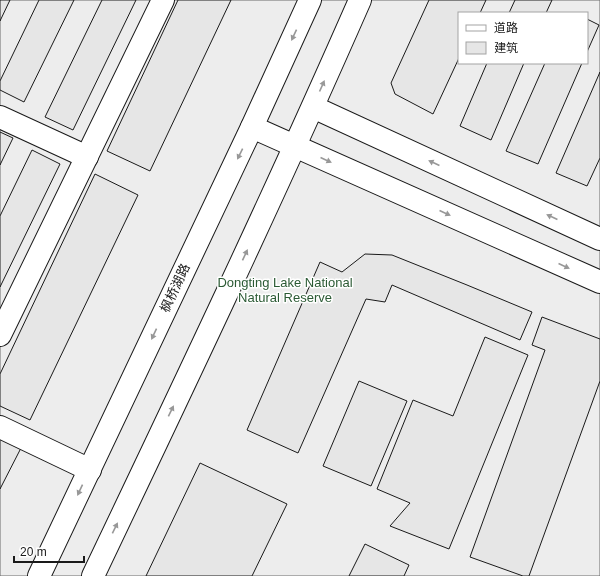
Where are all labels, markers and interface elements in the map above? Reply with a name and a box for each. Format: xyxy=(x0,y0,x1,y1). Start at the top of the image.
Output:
legend xyxy=(458,12,588,64)
text: 道路 xyxy=(494,21,518,35)
one-way arrow xyxy=(291,30,297,41)
text: 建筑 xyxy=(494,41,518,55)
one-way arrow xyxy=(319,81,325,92)
one-way arrow xyxy=(237,148,243,159)
one-way arrow xyxy=(321,157,332,163)
one-way arrow xyxy=(428,160,439,166)
one-way arrow xyxy=(439,210,451,216)
one-way arrow xyxy=(546,214,557,220)
one-way arrow xyxy=(242,250,248,261)
street label: 枫桥湖路 xyxy=(157,261,193,315)
one-way arrow xyxy=(558,263,569,269)
park label: Dongting Lake National Natural Reserve xyxy=(217,275,353,305)
one-way arrow xyxy=(151,328,157,340)
one-way arrow xyxy=(168,405,175,417)
one-way arrow xyxy=(77,484,83,495)
one-way arrow xyxy=(112,523,118,534)
scale bar xyxy=(14,538,84,564)
text: 20 m xyxy=(20,545,47,559)

